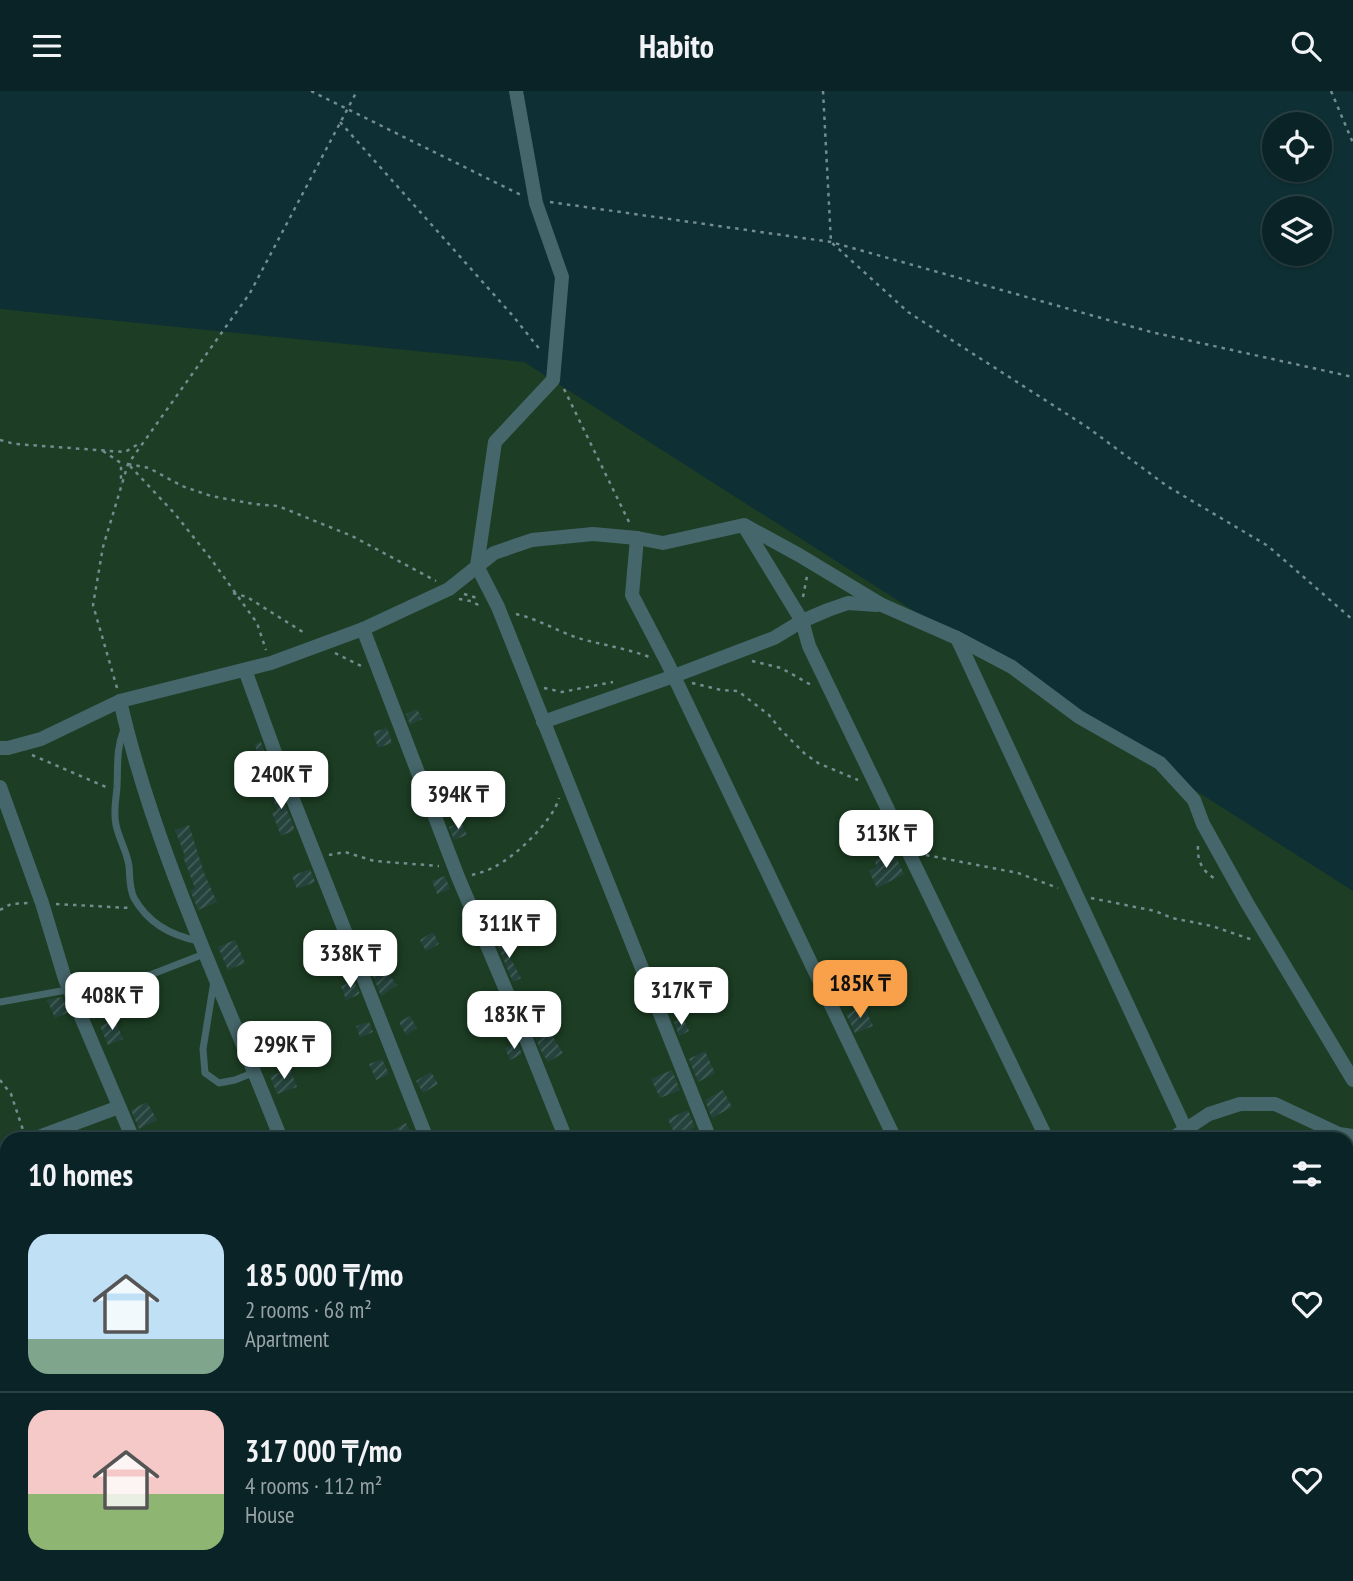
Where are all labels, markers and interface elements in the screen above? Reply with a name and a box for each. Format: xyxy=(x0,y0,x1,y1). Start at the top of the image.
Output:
text: Habito xyxy=(639,25,714,67)
icon: menu xyxy=(28,27,66,65)
icon: search xyxy=(1287,27,1325,65)
map controls xyxy=(1262,112,1332,266)
button: locate xyxy=(1262,112,1332,182)
button: layers xyxy=(1262,196,1332,266)
pin: 240K ₸ xyxy=(224,751,338,811)
text: 240K ₸ xyxy=(250,759,312,788)
pin: 394K ₸ xyxy=(401,771,515,831)
text: 394K ₸ xyxy=(427,779,489,808)
pin: 313K ₸ xyxy=(829,811,943,870)
text: 313K ₸ xyxy=(855,818,917,847)
pin: 311K ₸ xyxy=(452,901,566,960)
text: 311K ₸ xyxy=(478,908,540,937)
pin: 338K ₸ xyxy=(293,930,407,990)
text: 338K ₸ xyxy=(319,938,381,967)
pin: 185K ₸ xyxy=(803,961,917,1020)
pin: 317K ₸ xyxy=(624,967,738,1027)
text: 185K ₸ xyxy=(829,968,891,997)
pin: 408K ₸ xyxy=(55,972,169,1032)
text: 317K ₸ xyxy=(650,975,712,1004)
text: 408K ₸ xyxy=(81,980,143,1009)
pin: 183K ₸ xyxy=(457,991,571,1051)
text: 183K ₸ xyxy=(483,999,545,1028)
pin: 299K ₸ xyxy=(227,1021,341,1081)
text: 299K ₸ xyxy=(253,1029,315,1058)
text: 10 homes xyxy=(28,1155,133,1194)
icon: filters xyxy=(1288,1155,1326,1193)
text: 185 000 ₸/mo xyxy=(245,1255,403,1294)
icon: home xyxy=(84,1262,168,1346)
icon: heart xyxy=(1288,1285,1326,1323)
text: 2 rooms · 68 m² xyxy=(245,1295,372,1324)
text: Apartment xyxy=(245,1324,329,1353)
text: 317 000 ₸/mo xyxy=(245,1431,402,1470)
icon: home xyxy=(84,1438,168,1522)
icon: heart xyxy=(1288,1461,1326,1499)
text: 4 rooms · 112 m² xyxy=(245,1471,382,1500)
text: House xyxy=(245,1500,295,1529)

